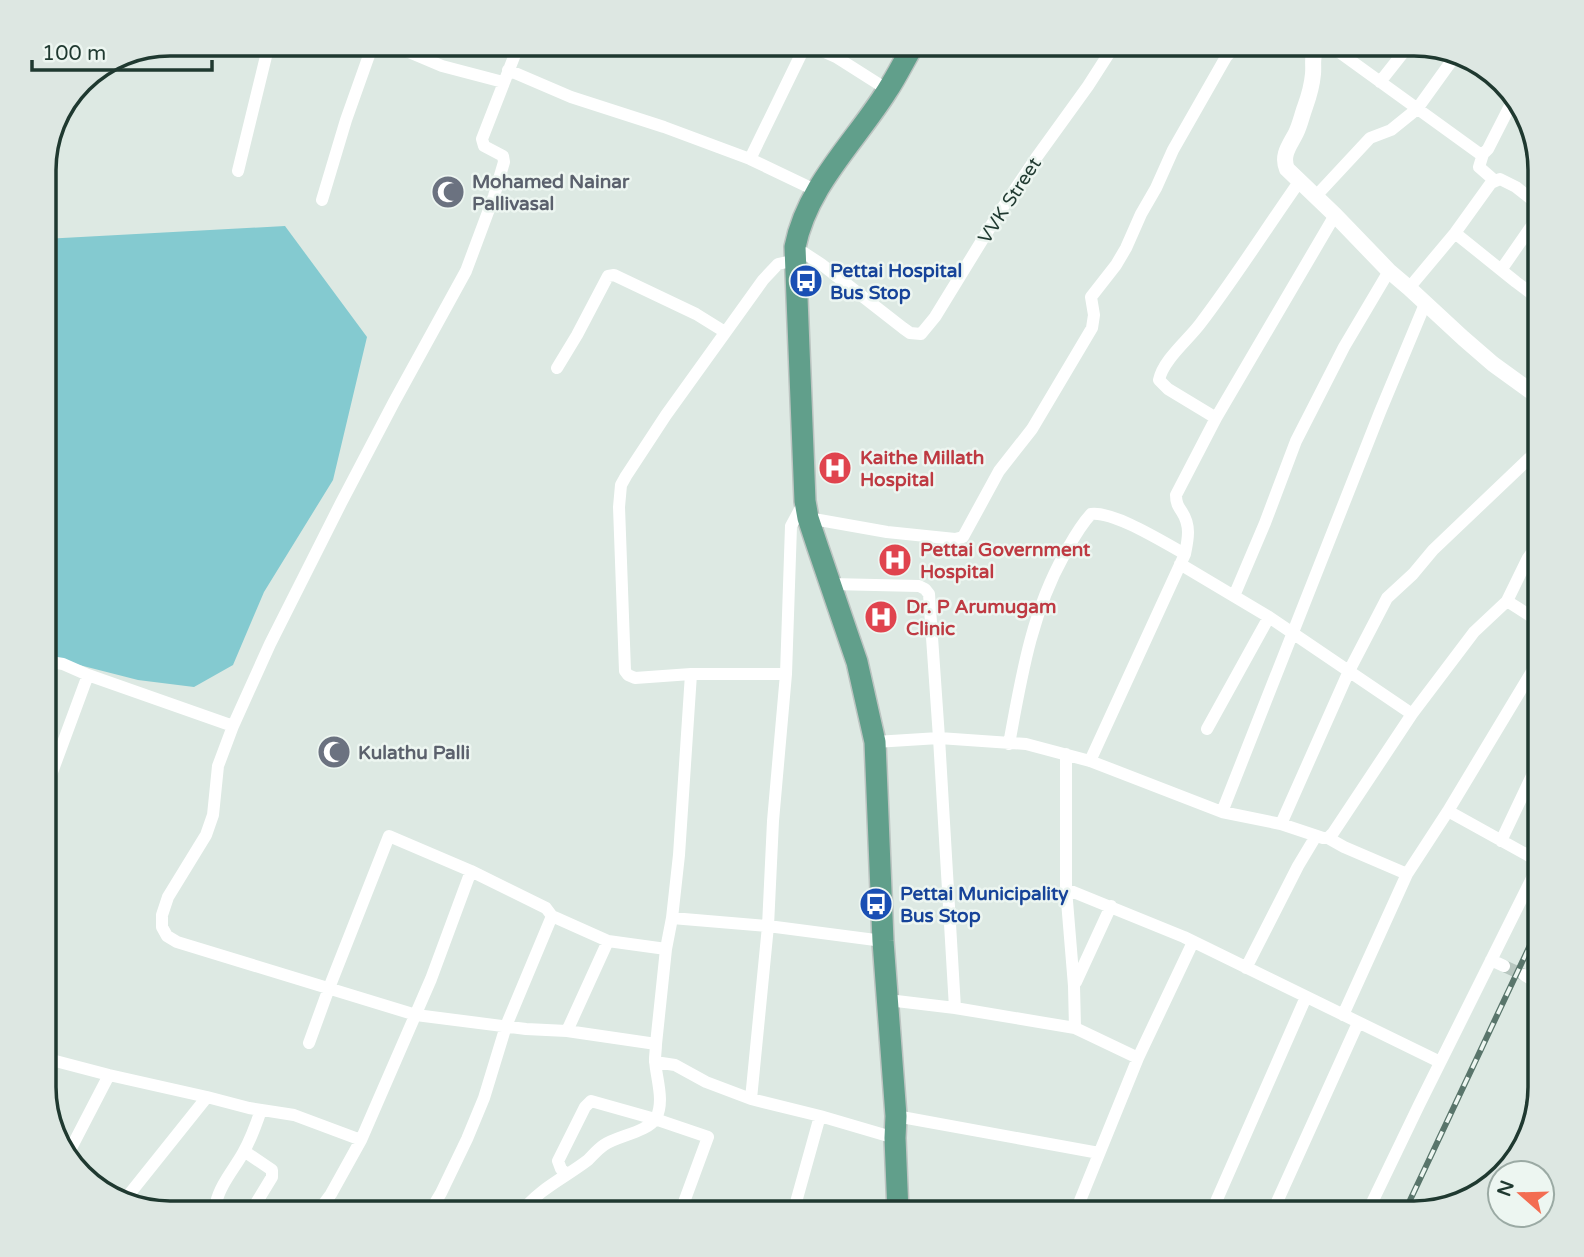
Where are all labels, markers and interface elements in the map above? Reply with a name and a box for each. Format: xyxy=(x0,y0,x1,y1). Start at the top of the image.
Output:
scale bar xyxy=(32,28,212,72)
text: 100 m xyxy=(42,41,106,66)
street label: VVK Street xyxy=(974,153,1046,248)
place label: Mohamed Nainar Pallivasal xyxy=(472,171,630,215)
mosque icon: Mohamed Nainar Pallivasal xyxy=(429,173,467,211)
place label: Pettai Hospital Bus Stop xyxy=(830,260,962,305)
bus stop icon: Pettai Hospital Bus Stop xyxy=(787,262,825,300)
place label: Kaithe Millath Hospital xyxy=(860,447,984,492)
hospital icon: Kaithe Millath Hospital xyxy=(816,449,854,487)
place label: Pettai Government Hospital xyxy=(920,539,1091,584)
hospital icon: Pettai Government Hospital xyxy=(876,541,914,579)
place label: Dr. P Arumugam Clinic xyxy=(906,596,1056,640)
hospital icon: Dr. P Arumugam Clinic xyxy=(862,598,900,636)
mosque icon: Kulathu Palli xyxy=(315,733,353,771)
place label: Kulathu Palli xyxy=(358,742,470,764)
place label: Pettai Municipality Bus Stop xyxy=(900,883,1069,928)
bus stop icon: Pettai Municipality Bus Stop xyxy=(857,885,895,923)
north arrow xyxy=(1486,1159,1556,1229)
text: N xyxy=(1493,1178,1519,1199)

